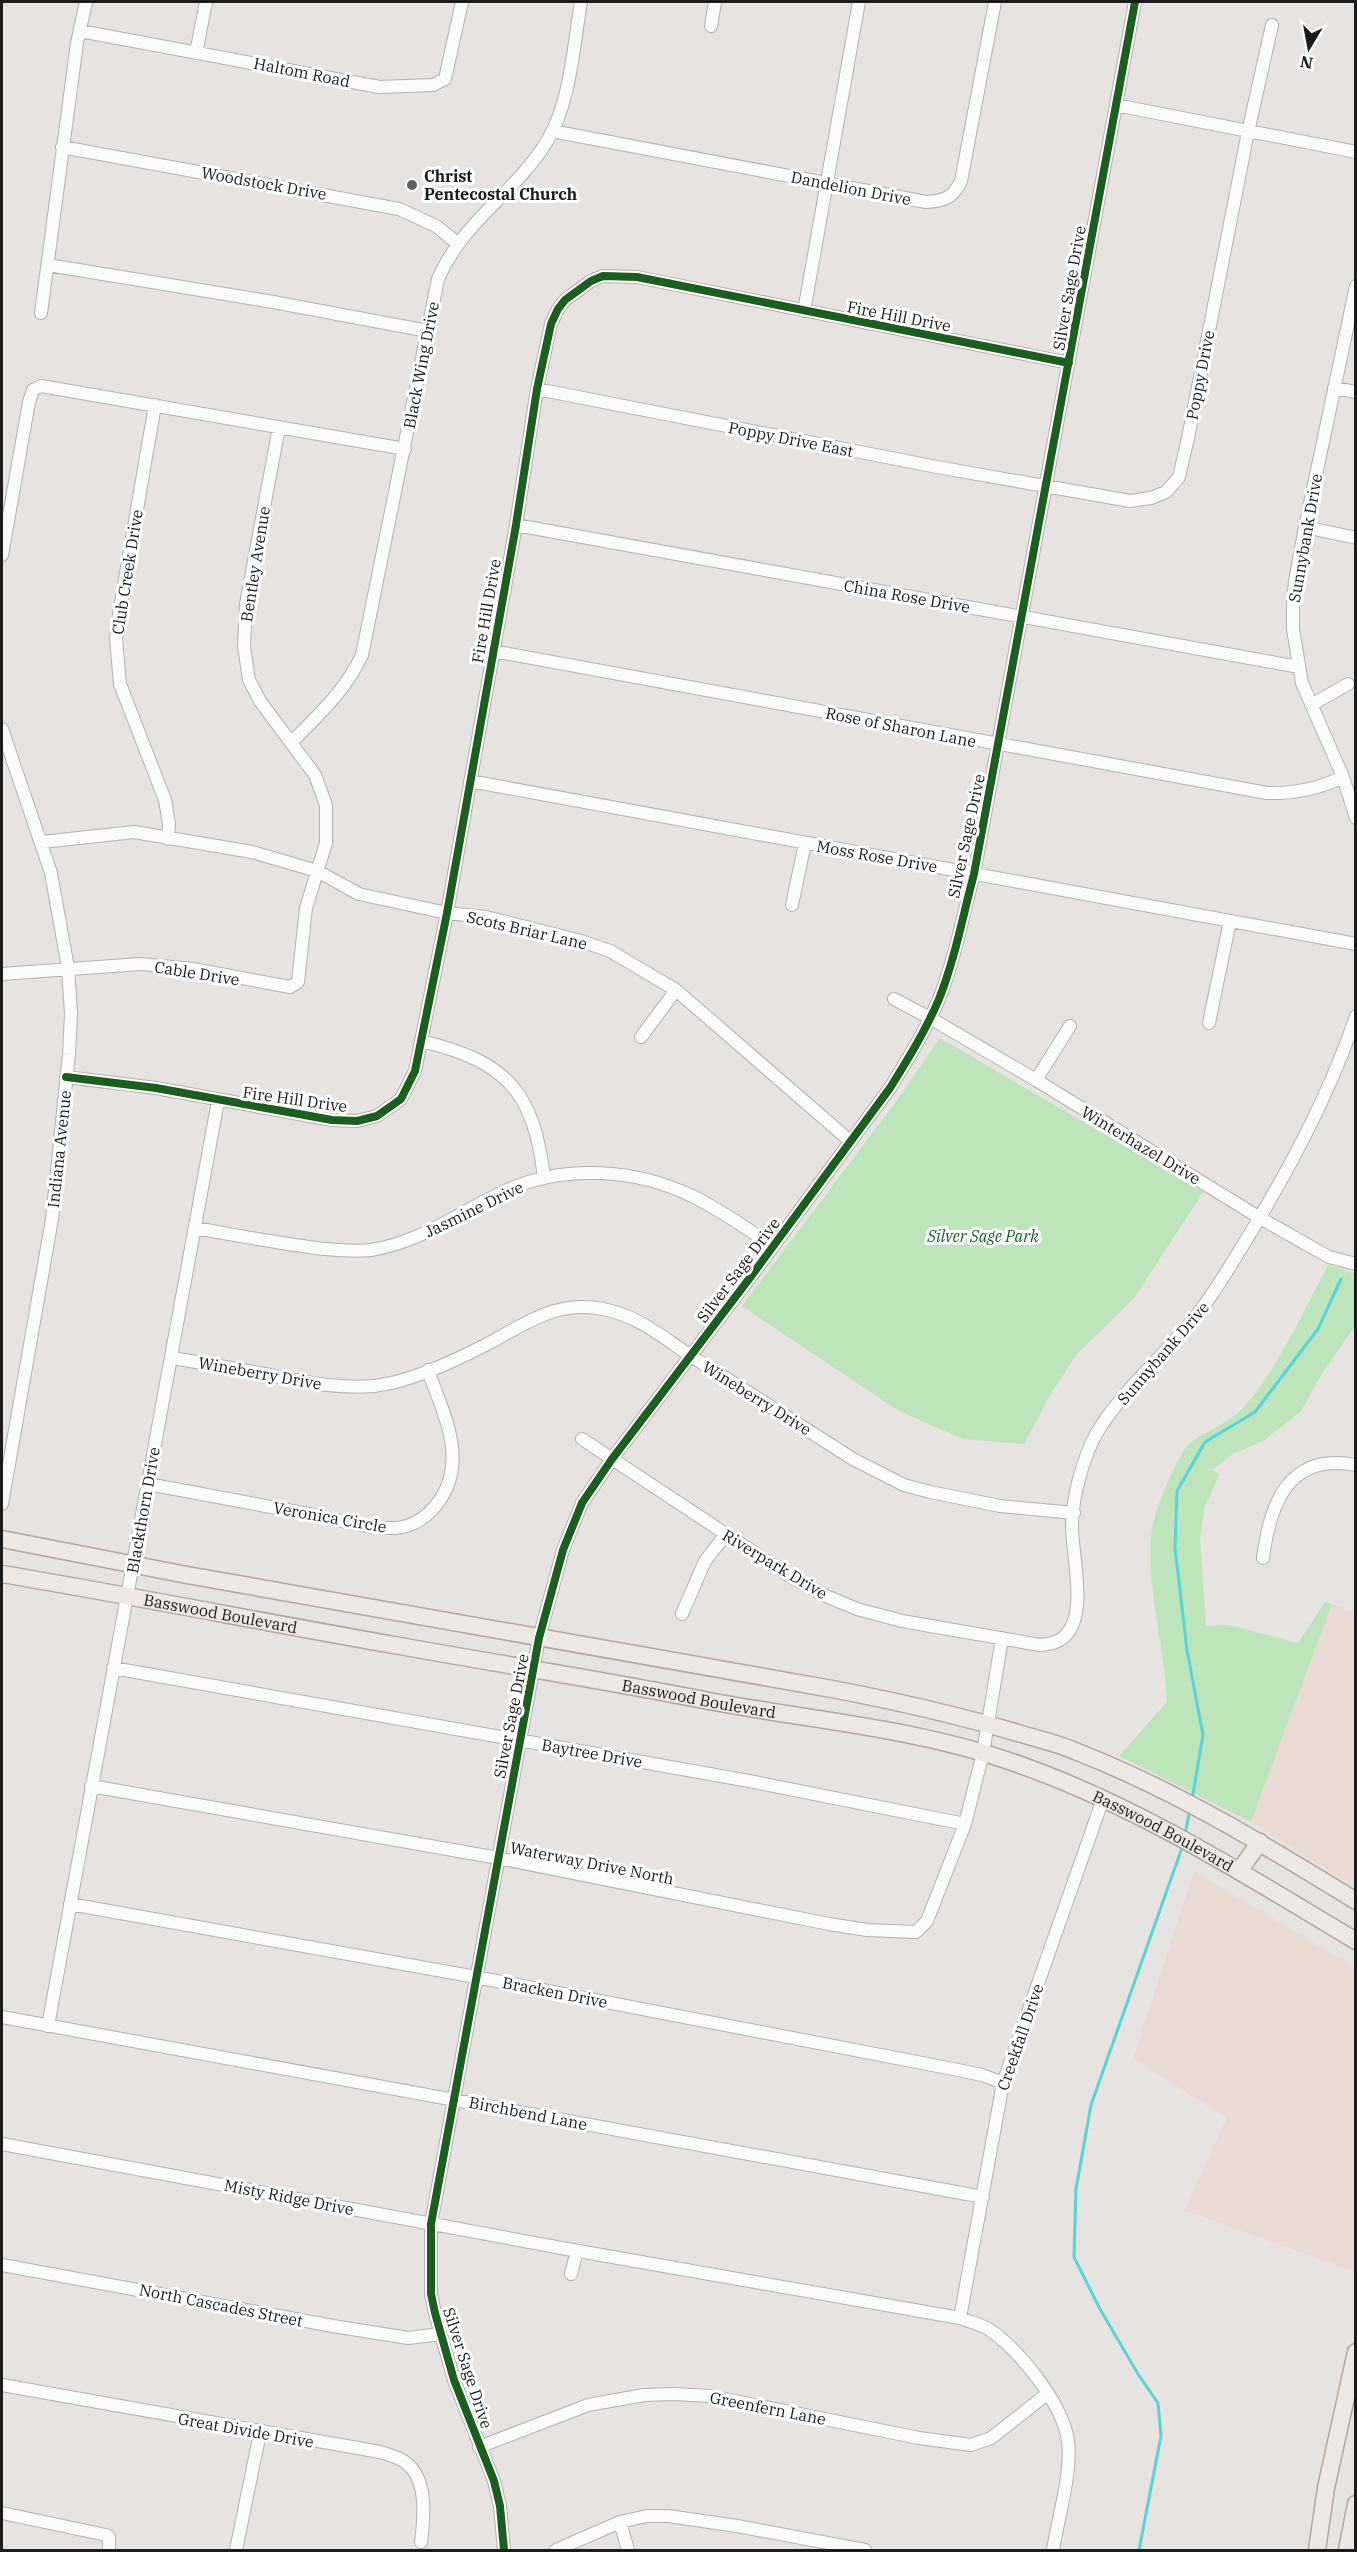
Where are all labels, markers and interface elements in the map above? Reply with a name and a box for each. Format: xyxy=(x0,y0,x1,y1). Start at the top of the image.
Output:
north arrow xyxy=(1279,18,1339,78)
text: N xyxy=(1298,52,1314,74)
street label: Haltom Road xyxy=(252,53,352,91)
street label: Woodstock Drive xyxy=(200,162,328,204)
place label: Christ Pentecostal Church xyxy=(424,166,577,204)
street label: Dandelion Drive xyxy=(789,167,913,209)
marker: Christ Pentecostal Church xyxy=(405,178,419,192)
street label: Silver Sage Drive xyxy=(1048,224,1090,352)
street label: Fire Hill Drive xyxy=(845,296,953,336)
street label: Black Wing Drive xyxy=(399,300,443,430)
street label: Poppy Drive xyxy=(1182,328,1218,422)
street label: Poppy Drive East xyxy=(727,417,856,461)
street label: Sunnybank Drive xyxy=(1284,472,1326,604)
street label: Bentley Avenue xyxy=(236,505,274,623)
street label: Club Creek Drive xyxy=(107,508,147,636)
street label: Fire Hill Drive xyxy=(467,557,505,665)
street label: China Rose Drive xyxy=(842,575,972,617)
street label: Rose of Sharon Lane xyxy=(824,703,978,751)
street label: Silver Sage Drive xyxy=(943,772,989,900)
street label: Moss Rose Drive xyxy=(815,836,939,876)
street label: Scots Briar Lane xyxy=(465,906,589,954)
street label: Cable Drive xyxy=(153,956,241,990)
street label: Fire Hill Drive xyxy=(241,1082,349,1116)
street label: Indiana Avenue xyxy=(43,1089,75,1209)
street label: Winterhazel Drive xyxy=(1078,1101,1204,1189)
street label: Jasmine Drive xyxy=(422,1177,526,1241)
street label: Silver Sage Drive xyxy=(692,1214,784,1326)
park label: Silver Sage Park xyxy=(926,1226,1039,1246)
street label: Sunnybank Drive xyxy=(1113,1297,1213,1409)
street label: Wineberry Drive xyxy=(197,1352,323,1394)
street label: Wineberry Drive xyxy=(699,1356,815,1440)
street label: Blackthorn Drive xyxy=(122,1445,164,1575)
street label: Veronica Circle xyxy=(272,1497,388,1537)
street label: Riverpark Drive xyxy=(719,1525,831,1603)
street label: Basswood Boulevard xyxy=(142,1589,299,1637)
street label: Silver Sage Drive xyxy=(489,1652,533,1780)
street label: Basswood Boulevard xyxy=(620,1675,778,1722)
street label: Baytree Drive xyxy=(540,1734,644,1772)
street label: Basswood Boulevard xyxy=(1090,1786,1237,1876)
street label: Waterway Drive North xyxy=(508,1837,676,1889)
street label: Bracken Drive xyxy=(501,1972,609,2012)
street label: Creekfall Drive xyxy=(992,1981,1048,2093)
street label: Birchbend Lane xyxy=(467,2092,589,2134)
street label: Misty Ridge Drive xyxy=(223,2175,355,2219)
street label: North Cascades Street xyxy=(137,2279,305,2331)
street label: Silver Sage Drive xyxy=(439,2305,497,2431)
street label: Greenfern Lane xyxy=(708,2387,828,2429)
street label: Great Divide Drive xyxy=(176,2408,316,2452)

